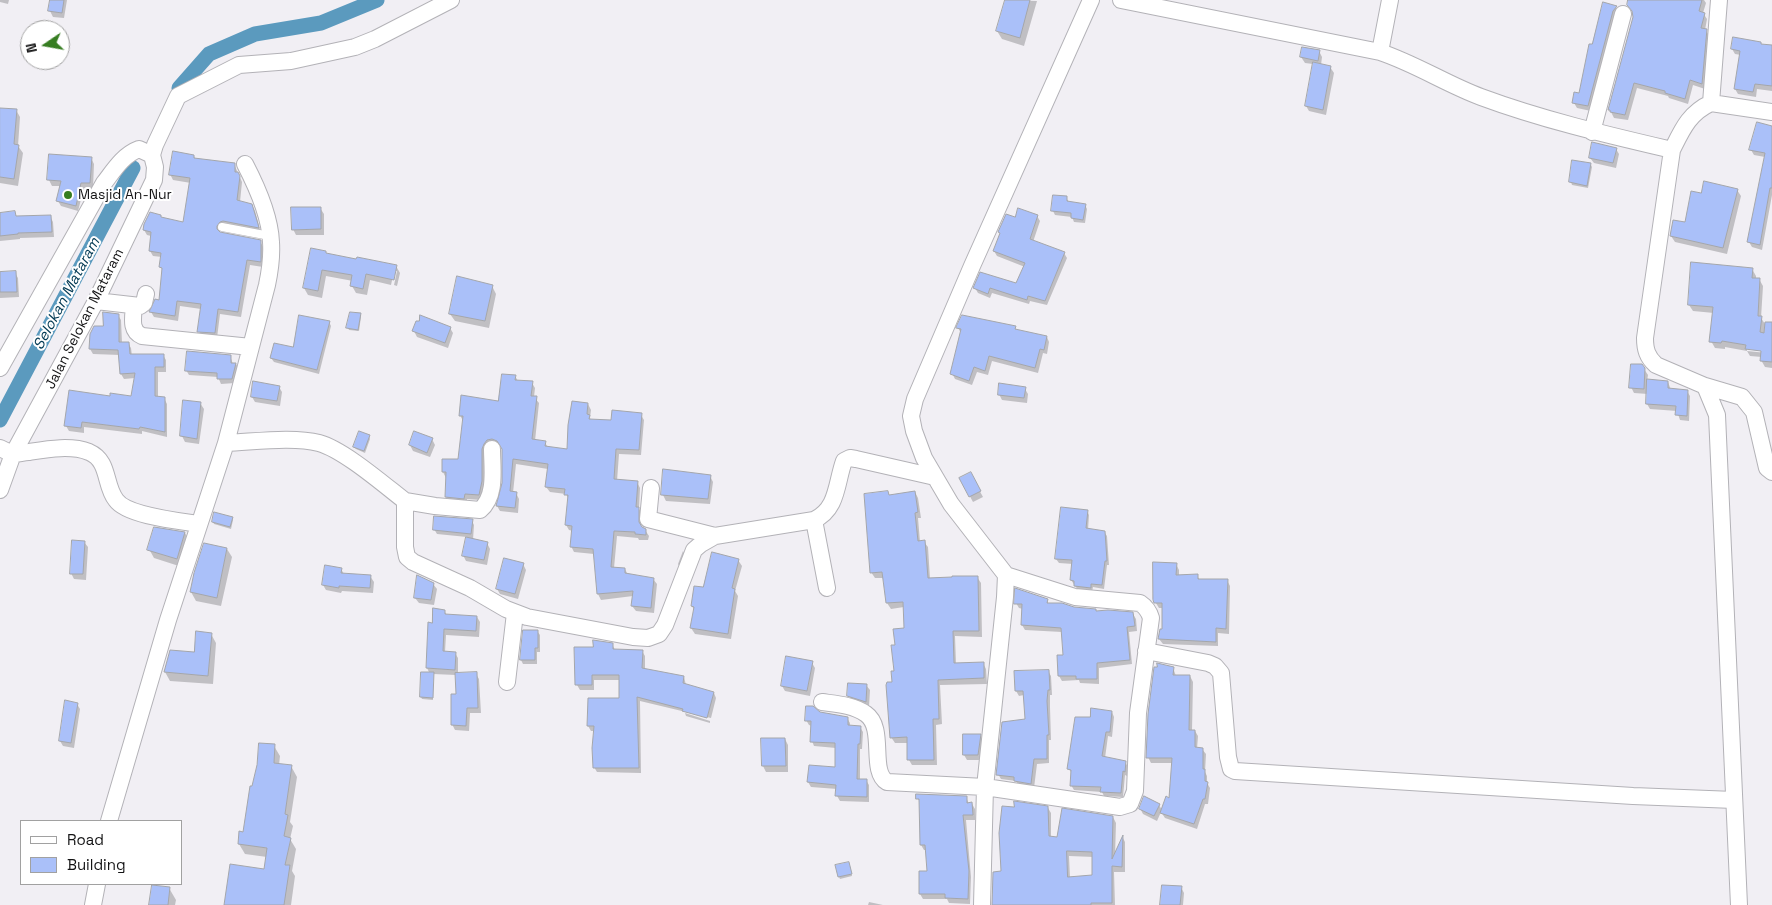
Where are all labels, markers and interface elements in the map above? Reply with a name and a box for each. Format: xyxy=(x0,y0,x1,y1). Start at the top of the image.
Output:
north arrow xyxy=(20,20,70,70)
text: N xyxy=(22,41,41,54)
place label: Masjid An-Nur xyxy=(78,187,172,203)
marker: Masjid An-Nur xyxy=(62,189,74,201)
water label: Selokan Mataram xyxy=(30,235,104,353)
street label: Jalan Selokan Mataram xyxy=(42,246,128,392)
legend xyxy=(20,820,182,885)
text: Road xyxy=(67,830,104,849)
text: Building xyxy=(67,855,126,874)

